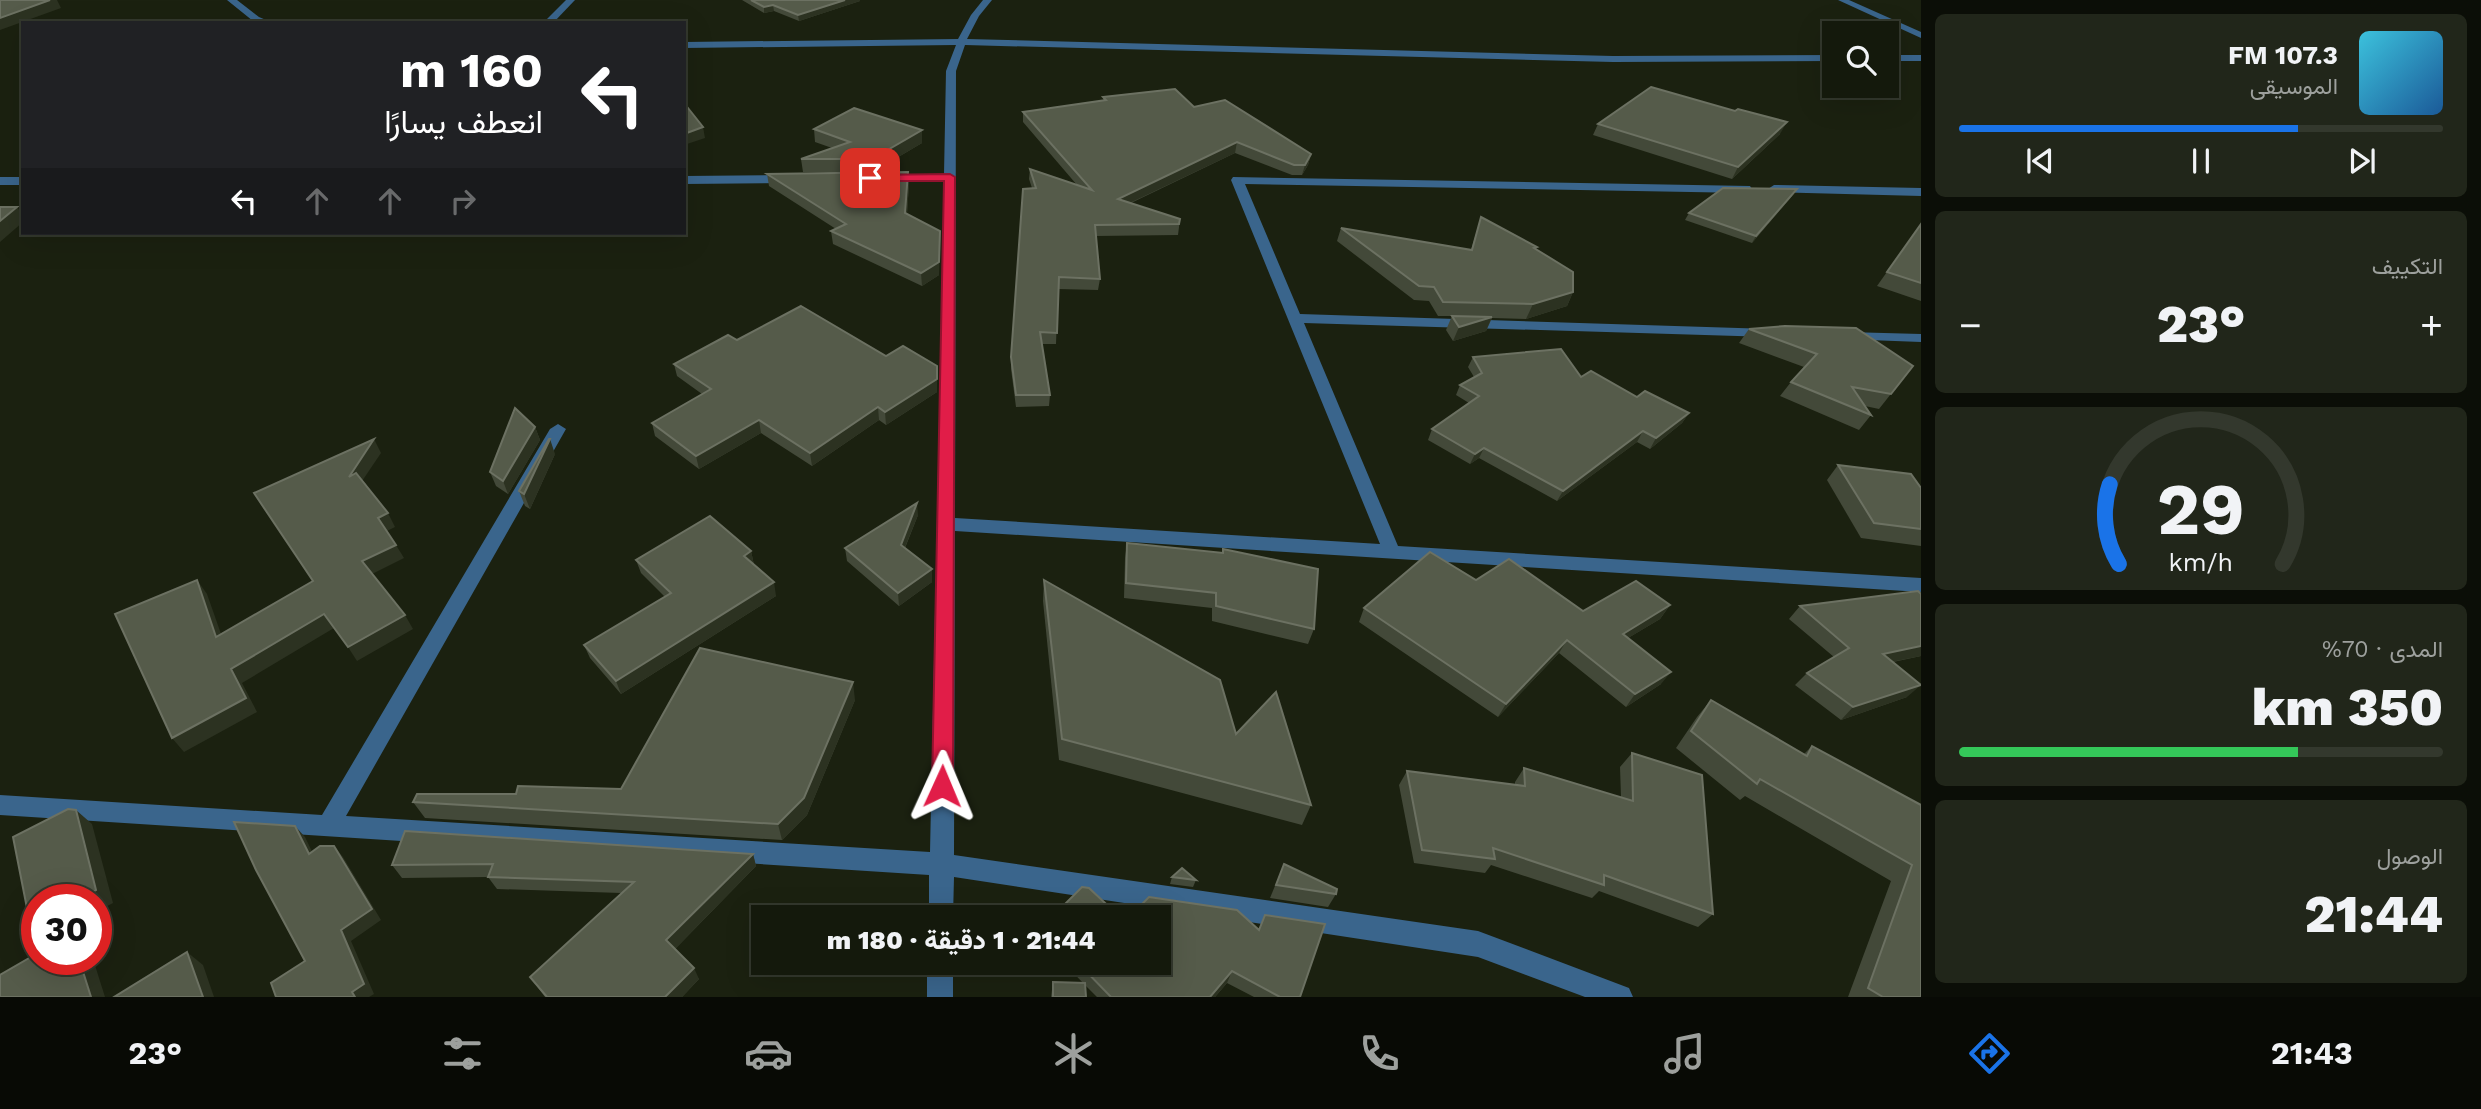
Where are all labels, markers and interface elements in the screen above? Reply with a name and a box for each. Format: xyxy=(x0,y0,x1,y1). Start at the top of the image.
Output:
map controls xyxy=(1822,21,1899,98)
button: search xyxy=(1822,21,1899,98)
text: 107.3 FM xyxy=(2228,40,2338,70)
text: 160 m xyxy=(400,41,543,99)
icon: left xyxy=(567,49,658,140)
text: الموسيقى xyxy=(2250,73,2338,100)
text: انعطف يسارًا xyxy=(384,103,543,141)
icon: previous xyxy=(2021,142,2059,180)
icon: pause xyxy=(2182,142,2220,180)
icon: next xyxy=(2343,142,2381,180)
pin xyxy=(840,148,900,208)
icon: arrive xyxy=(851,159,889,197)
icon: left xyxy=(225,182,263,220)
icon: ahead xyxy=(298,182,336,220)
icon: ahead xyxy=(371,182,409,220)
icon: right xyxy=(444,182,482,220)
text: التكييف xyxy=(2372,253,2443,280)
text: 23° xyxy=(2157,294,2245,355)
text: − xyxy=(1959,303,1982,347)
text: + xyxy=(2420,303,2443,347)
text: 29 xyxy=(2157,467,2245,553)
text: km/h xyxy=(2169,548,2233,577)
text: المدى · 70% xyxy=(2322,636,2443,663)
text: 350 km xyxy=(2252,677,2443,738)
position arrow xyxy=(905,749,979,823)
text: الوصول xyxy=(2377,843,2443,870)
speed limit sign: 30 xyxy=(21,884,112,975)
text: 21:44 xyxy=(2304,884,2443,945)
text: 21:44 · 1 دقيقة · 180 m xyxy=(827,925,1095,955)
icon: filters xyxy=(438,1029,487,1078)
icon: car xyxy=(744,1029,793,1078)
icon: climate xyxy=(1049,1029,1098,1078)
icon: phone xyxy=(1355,1029,1404,1078)
icon: music xyxy=(1660,1029,1709,1078)
icon: directions xyxy=(1965,1029,2014,1078)
text: 23° xyxy=(128,1034,182,1072)
text: 21:43 xyxy=(2271,1034,2353,1072)

